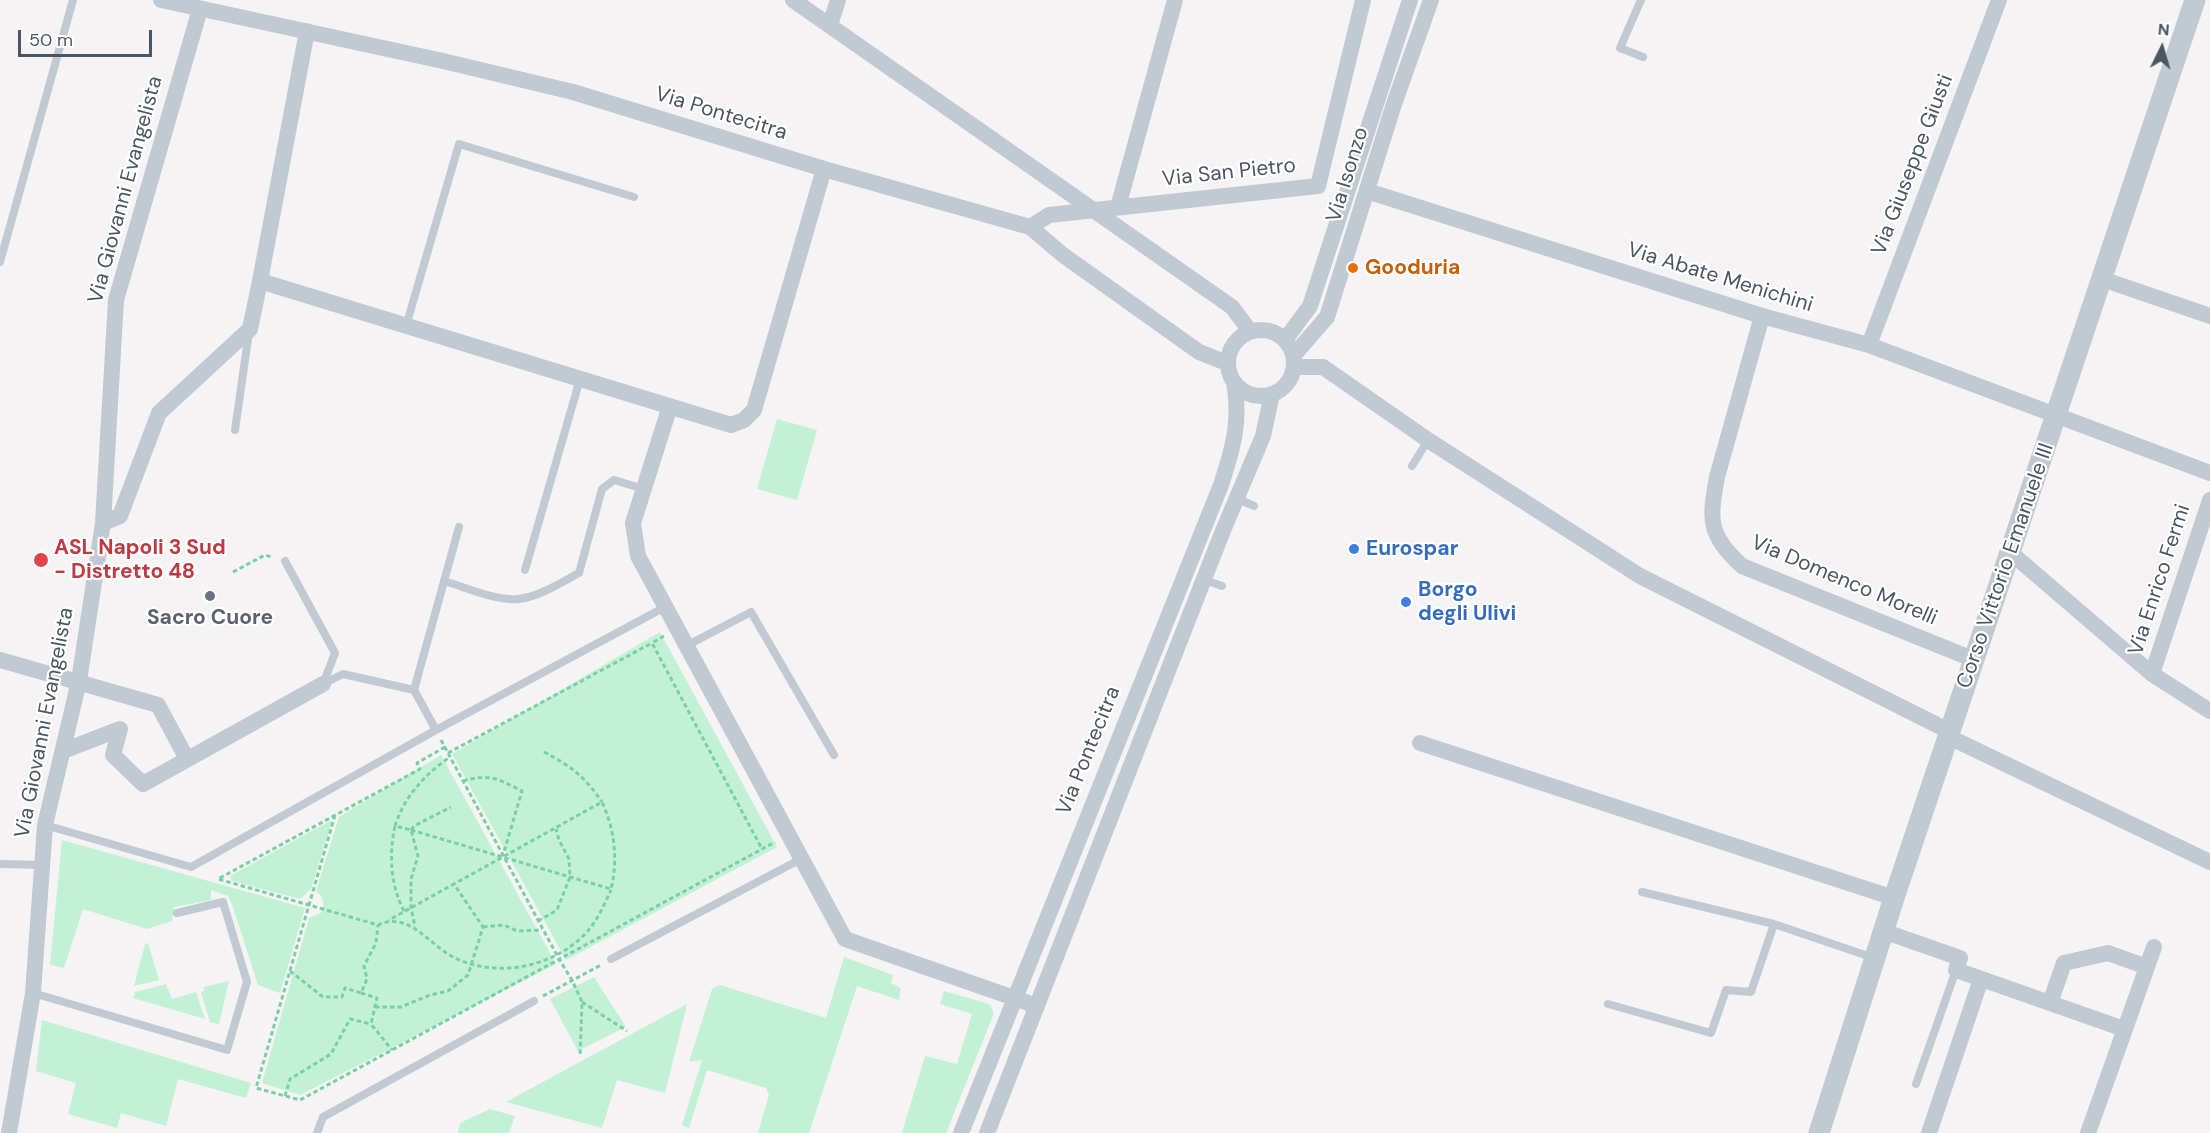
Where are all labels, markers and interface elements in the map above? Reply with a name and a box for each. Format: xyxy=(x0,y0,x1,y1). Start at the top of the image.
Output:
scale bar xyxy=(21,18,154,56)
north arrow xyxy=(2132,18,2192,78)
text: N xyxy=(2157,19,2170,41)
text: 50 m xyxy=(29,28,73,52)
street label: Via Giuseppe Giusti xyxy=(1867,71,1959,259)
street label: Via Giovanni Evangelista xyxy=(84,74,168,306)
street label: Via Pontecitra xyxy=(652,82,790,146)
street label: Via Isonzo xyxy=(1322,124,1374,226)
street label: Via San Pietro xyxy=(1161,153,1297,193)
street label: Via Abate Menichini xyxy=(1624,238,1816,318)
place label: Gooduria xyxy=(1365,255,1460,281)
marker: Gooduria xyxy=(1346,261,1360,275)
street label: Corso Vittorio Emanuele III xyxy=(1952,440,2060,692)
street label: Via Enrico Fermi xyxy=(2124,501,2196,659)
street label: Via Domenco Morelli xyxy=(1747,530,1941,632)
place label: ASL Napoli 3 Sud - Distretto 48 xyxy=(54,535,226,585)
place label: Eurospar xyxy=(1366,536,1458,562)
marker: Eurospar xyxy=(1347,542,1361,556)
marker: ASL Napoli 3 Sud - Distretto 48 xyxy=(32,551,50,569)
place label: Borgo degli Ulivi xyxy=(1418,577,1516,627)
marker: Sacro Cuore xyxy=(203,589,217,603)
marker: Borgo degli Ulivi xyxy=(1399,595,1413,609)
place label: Sacro Cuore xyxy=(147,605,273,631)
street label: Via Giovanni Evangelista xyxy=(10,606,80,840)
street label: Via Pontecitra xyxy=(1052,683,1126,819)

